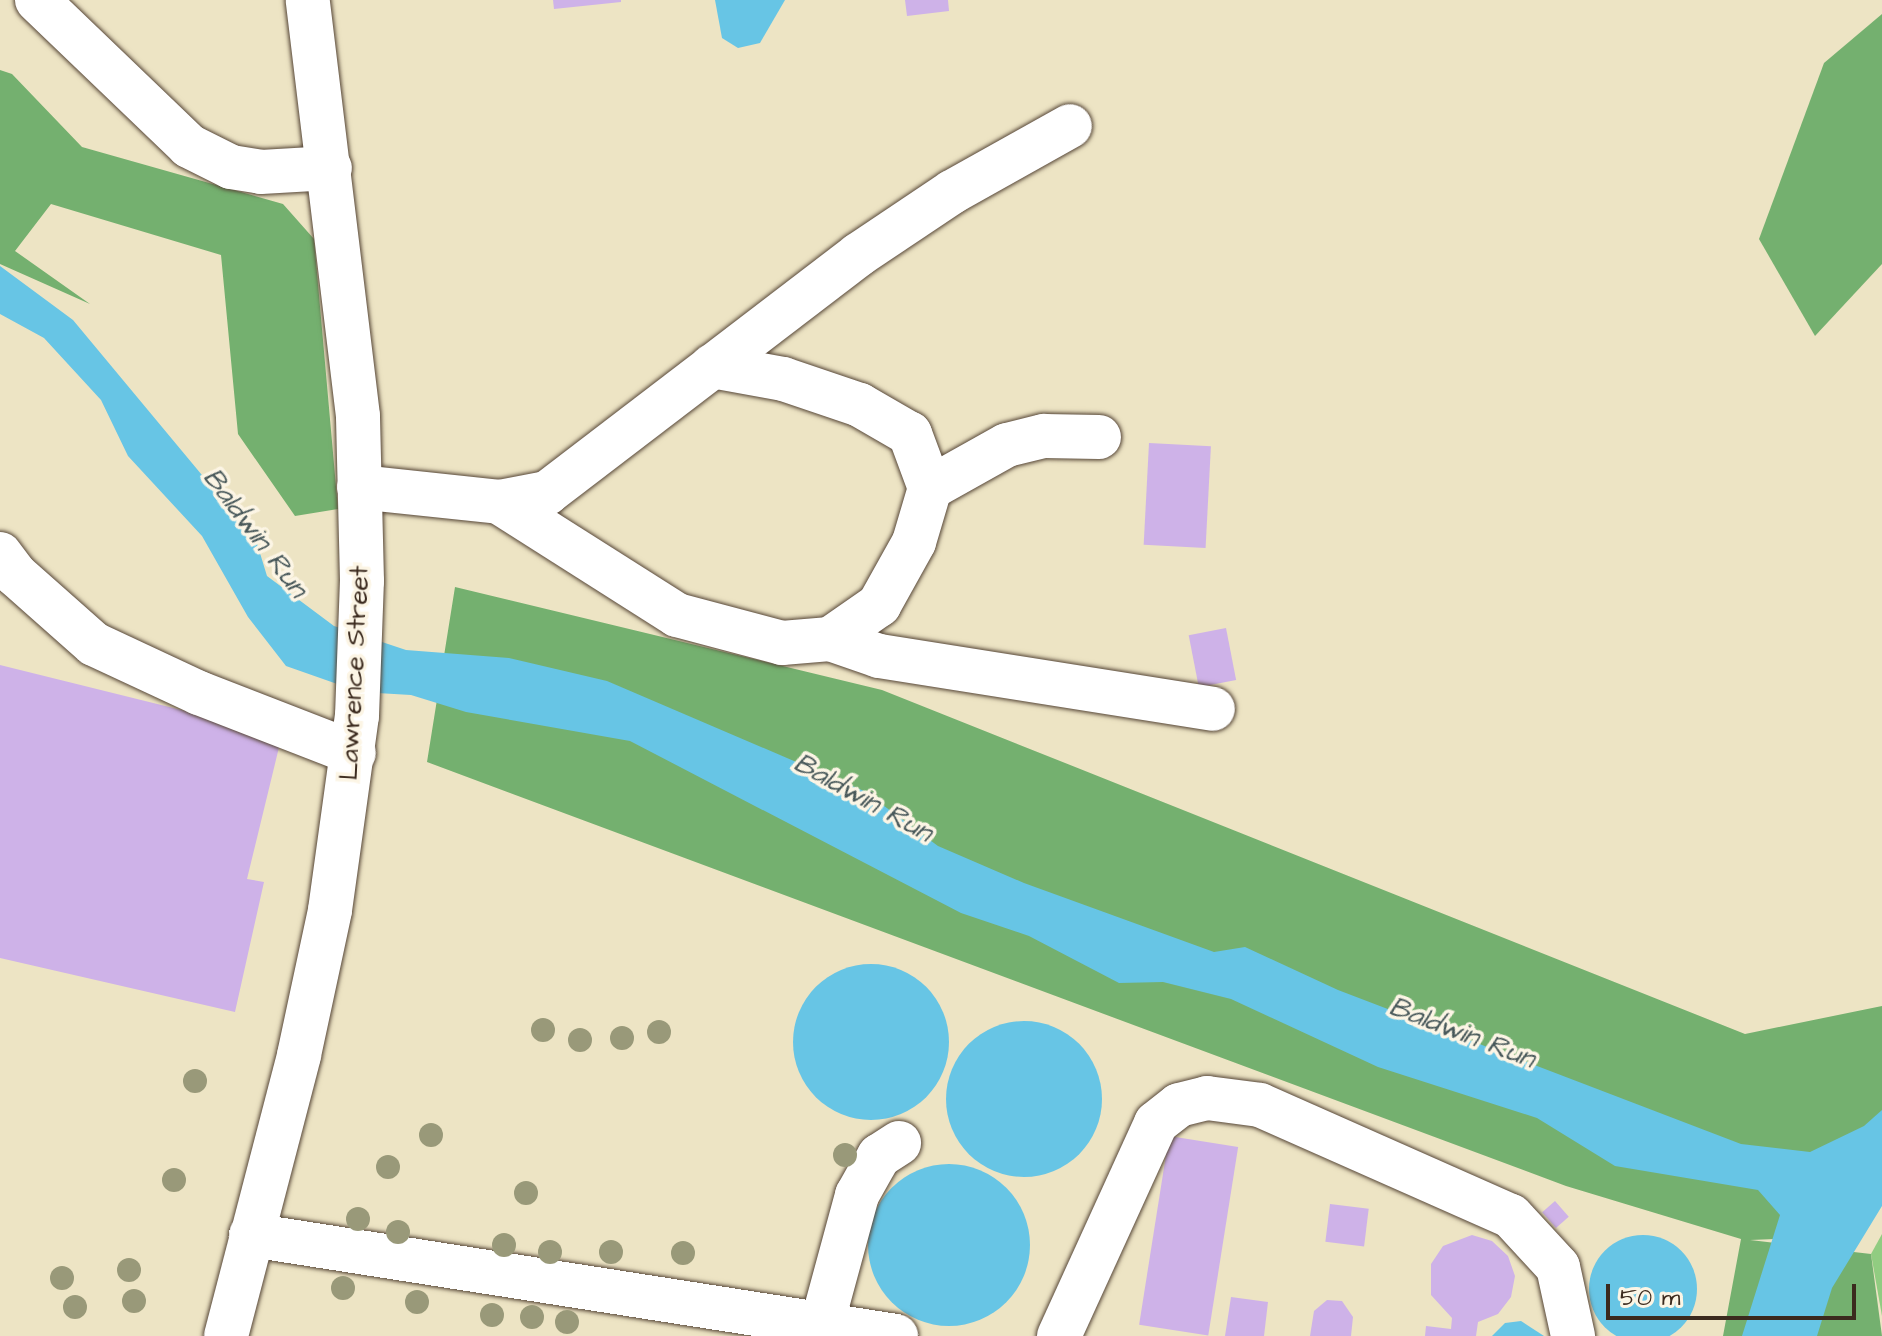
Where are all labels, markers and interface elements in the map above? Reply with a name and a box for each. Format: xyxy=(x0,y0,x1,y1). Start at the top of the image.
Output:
water label: Baldwin Run xyxy=(195,462,315,604)
street label: Lawrence Street xyxy=(334,565,376,781)
water label: Baldwin Run xyxy=(788,746,938,850)
water label: Baldwin Run xyxy=(1384,990,1540,1076)
scale bar xyxy=(1610,1268,1860,1318)
text: 50 m xyxy=(1620,1281,1680,1315)

